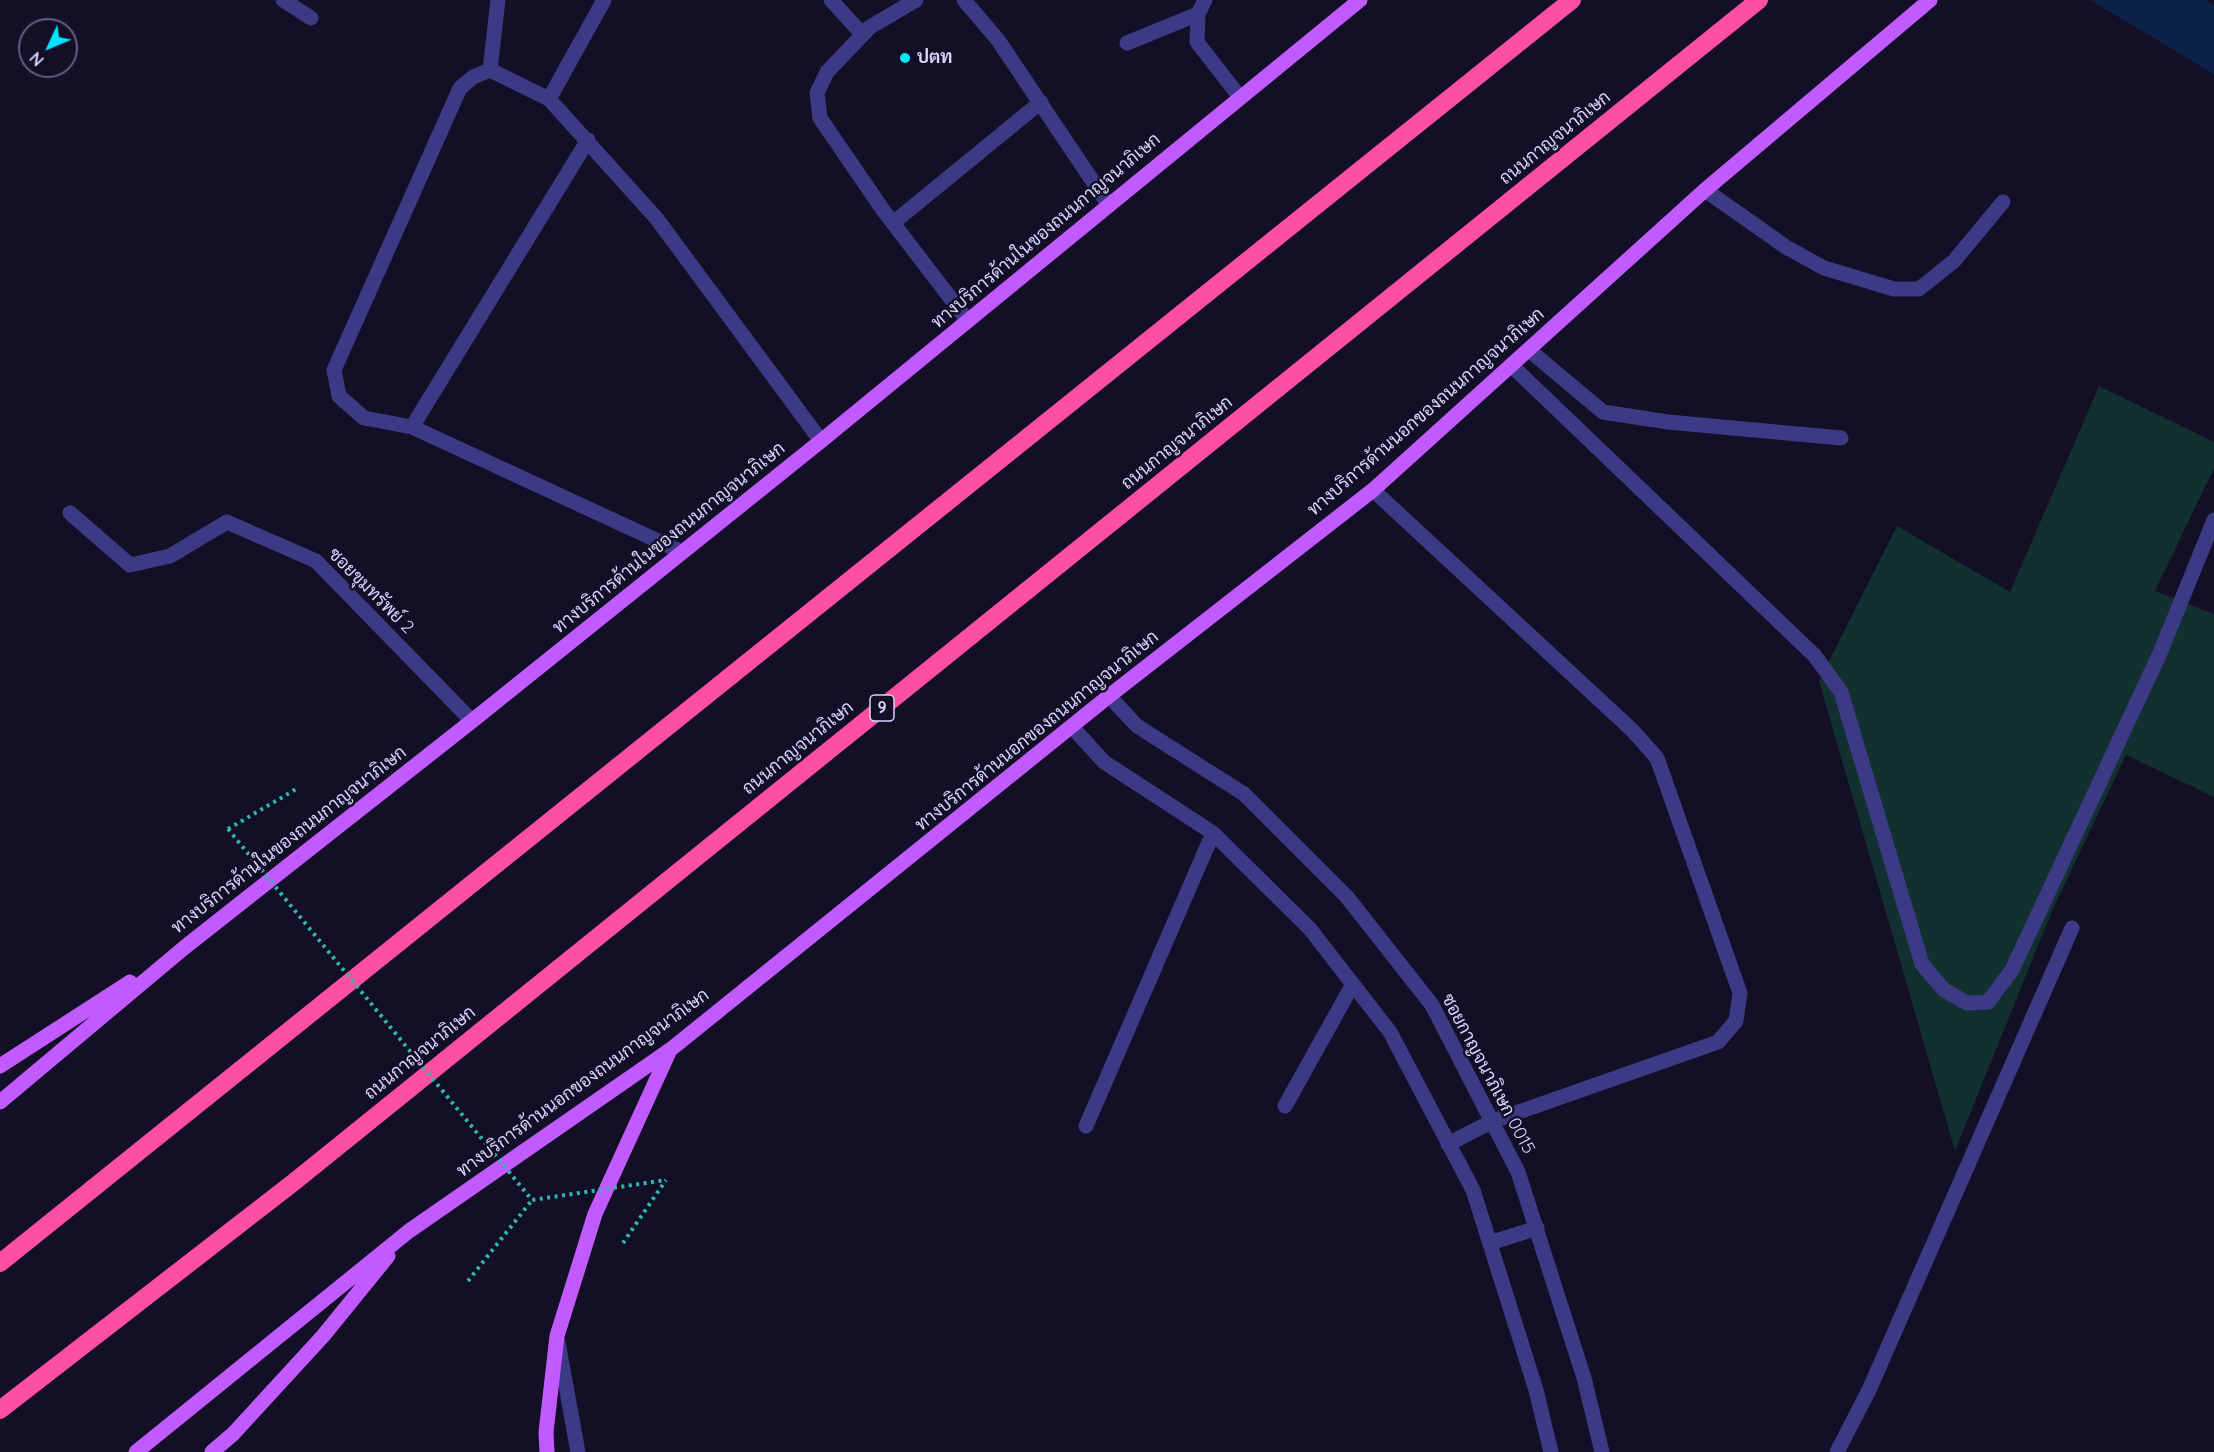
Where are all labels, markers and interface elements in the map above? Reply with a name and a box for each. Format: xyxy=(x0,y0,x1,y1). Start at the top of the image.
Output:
north arrow xyxy=(18,18,78,78)
place label: ปตท xyxy=(917,47,953,69)
text: N xyxy=(25,48,48,70)
marker: ปตท xyxy=(898,51,912,65)
street label: ถนนกาญจนาภิเษก xyxy=(1495,87,1615,189)
street label: ทางบริการด้านในของถนนกาญจนาภิเษก xyxy=(927,129,1165,333)
street label: ทางบริการด้านนอกของถนนกาญจนาภิเษก xyxy=(1303,303,1549,521)
street label: ถนนกาญจนาภิเษก xyxy=(1117,392,1237,494)
street label: ทางบริการด้านในของถนนกาญจนาภิเษก xyxy=(549,438,789,638)
street label: ซอยขุมทรัพย์ 2 xyxy=(324,544,418,638)
street label: ทางบริการด้านนอกของถนนกาญจนาภิเษก xyxy=(911,626,1163,836)
road number: 9 xyxy=(870,695,894,721)
street label: ถนนกาญจนาภิเษก xyxy=(738,697,858,799)
street label: ทางบริการด้านในของถนนกาญจนาภิเษก xyxy=(167,742,411,938)
street label: ทางบริการด้านนอกของถนนกาญจนาภิเษก xyxy=(453,984,713,1182)
street label: ซอยกาญจนาภิเษก 0015 xyxy=(1437,990,1539,1158)
street label: ถนนกาญจนาภิเษก xyxy=(360,1002,480,1104)

